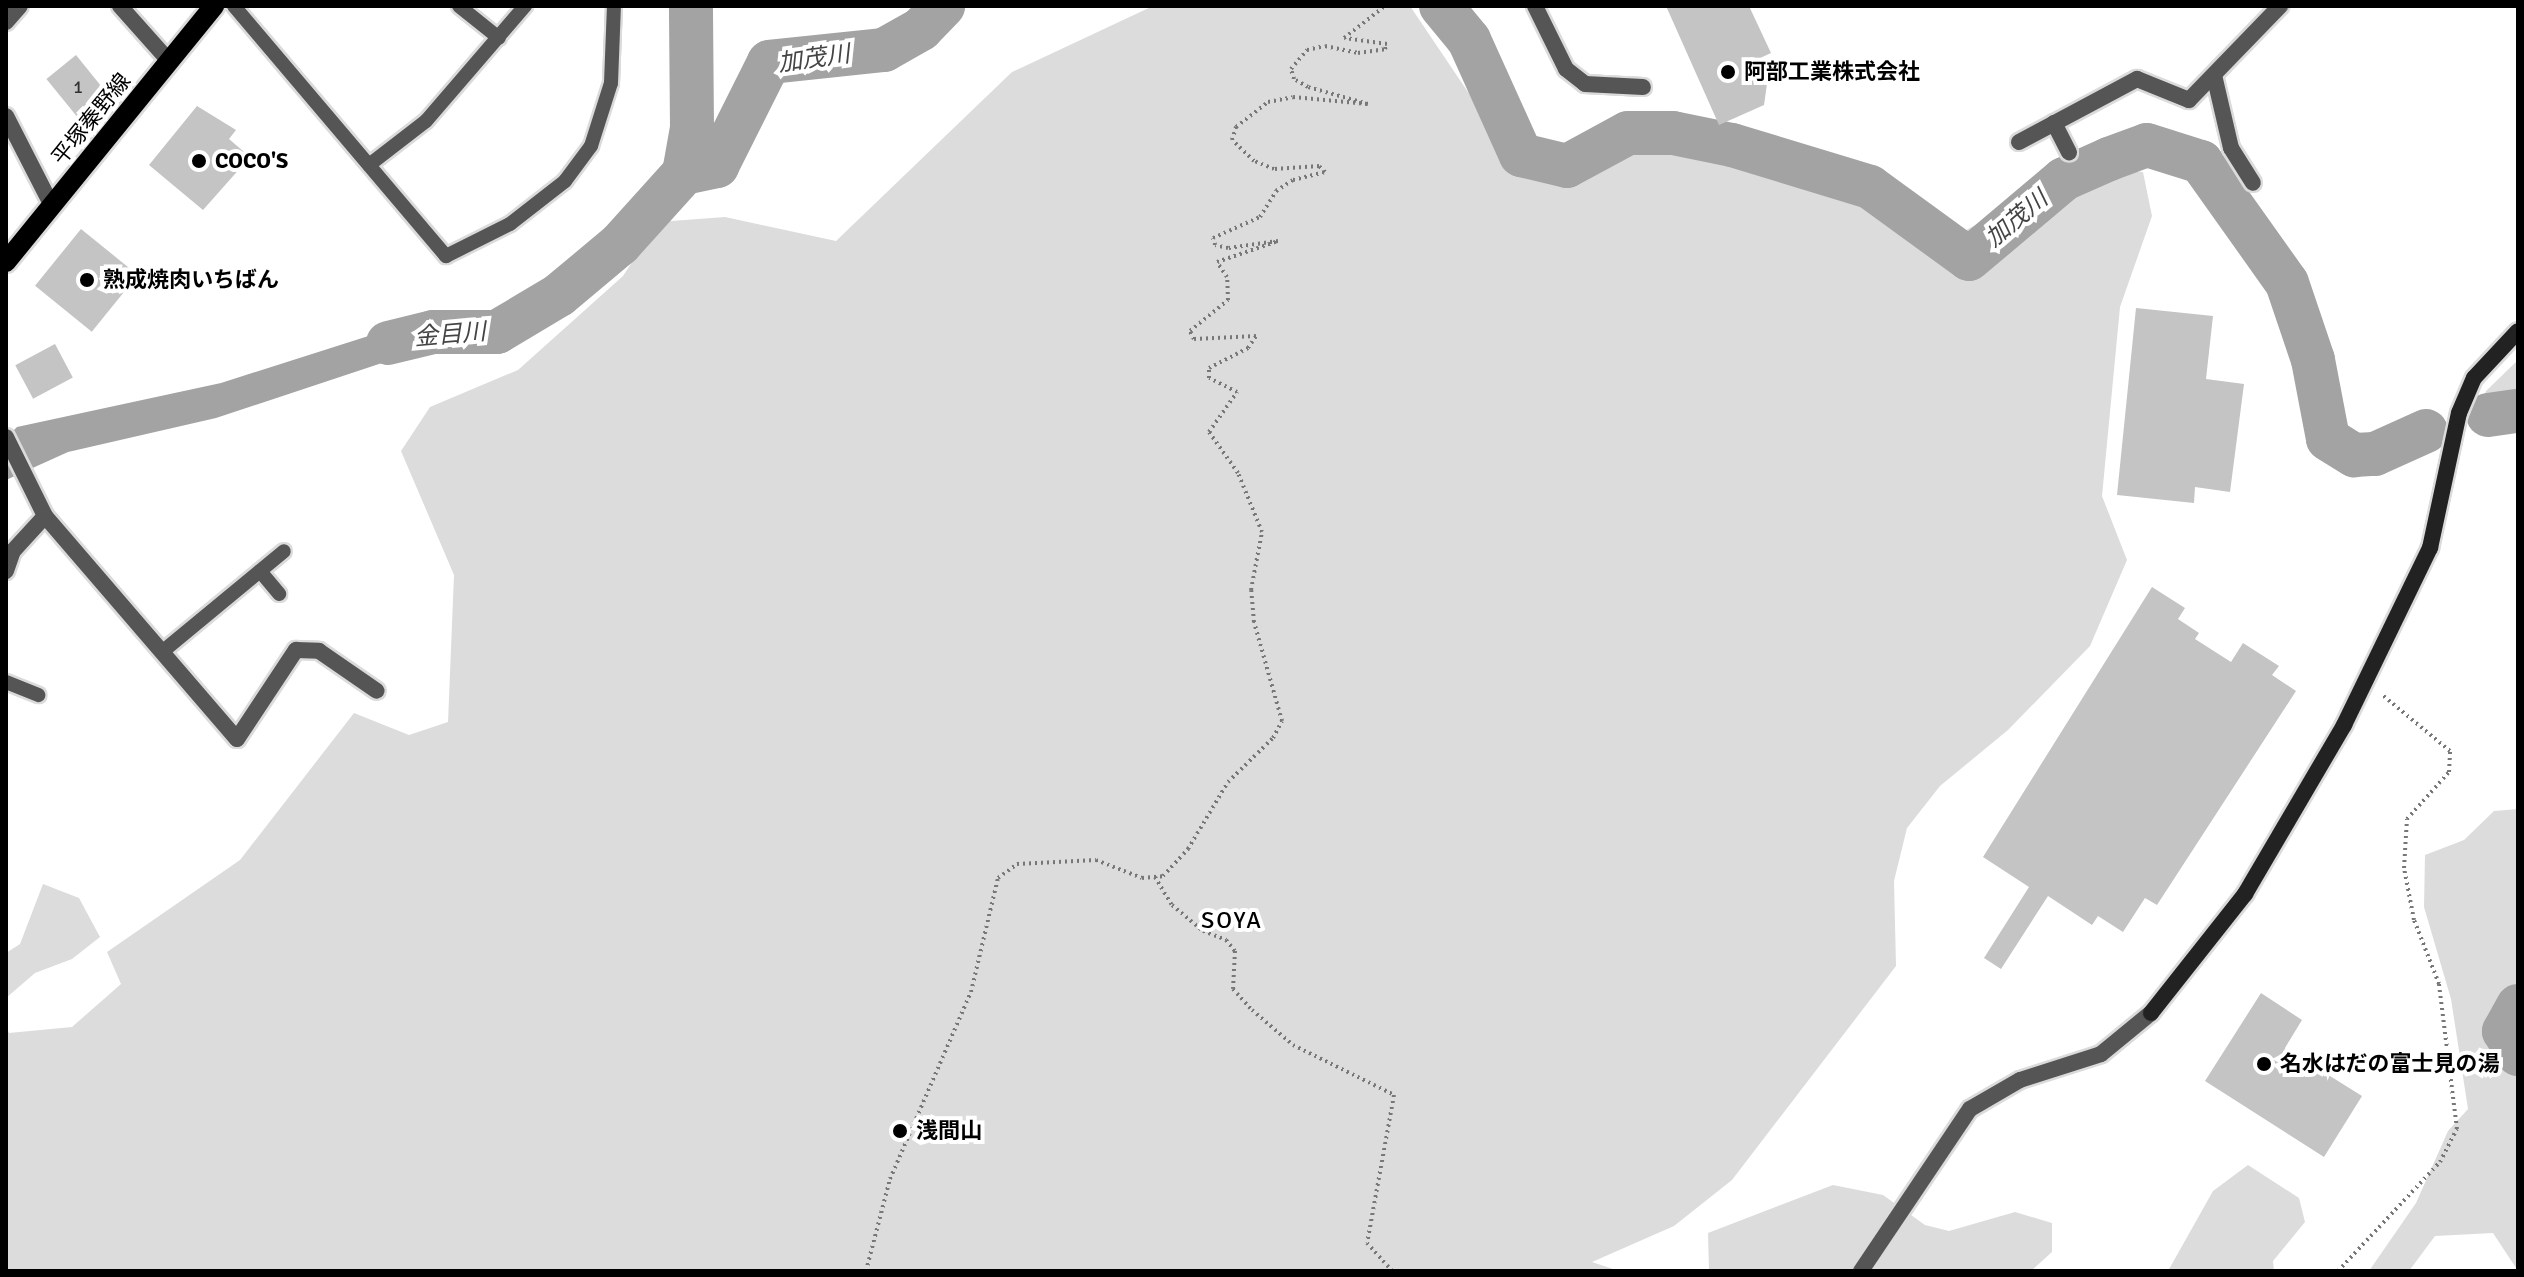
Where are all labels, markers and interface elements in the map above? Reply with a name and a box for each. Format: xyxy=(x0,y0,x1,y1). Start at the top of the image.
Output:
water label: 加茂川 xyxy=(776,40,852,78)
place label: 阿部工業株式会社 xyxy=(1744,59,1920,85)
marker: 阿部工業株式会社 xyxy=(1719,63,1737,81)
street label: 平塚秦野線 xyxy=(46,68,136,170)
house number: 1 xyxy=(73,76,83,98)
place label: COCO'S xyxy=(215,148,288,174)
marker: COCO'S xyxy=(190,152,208,170)
water label: 加茂川 xyxy=(1980,185,2054,253)
place label: 熟成焼肉いちばん xyxy=(103,267,279,293)
marker: 熟成焼肉いちばん xyxy=(78,271,96,289)
water label: 金目川 xyxy=(413,318,487,352)
district label: SOYA xyxy=(1201,907,1263,935)
place label: 名水はだの富士見の湯 xyxy=(2280,1051,2500,1077)
marker: 名水はだの富士見の湯 xyxy=(2255,1055,2273,1073)
place label: 浅間山 xyxy=(916,1118,982,1144)
marker: 浅間山 xyxy=(891,1122,909,1140)

